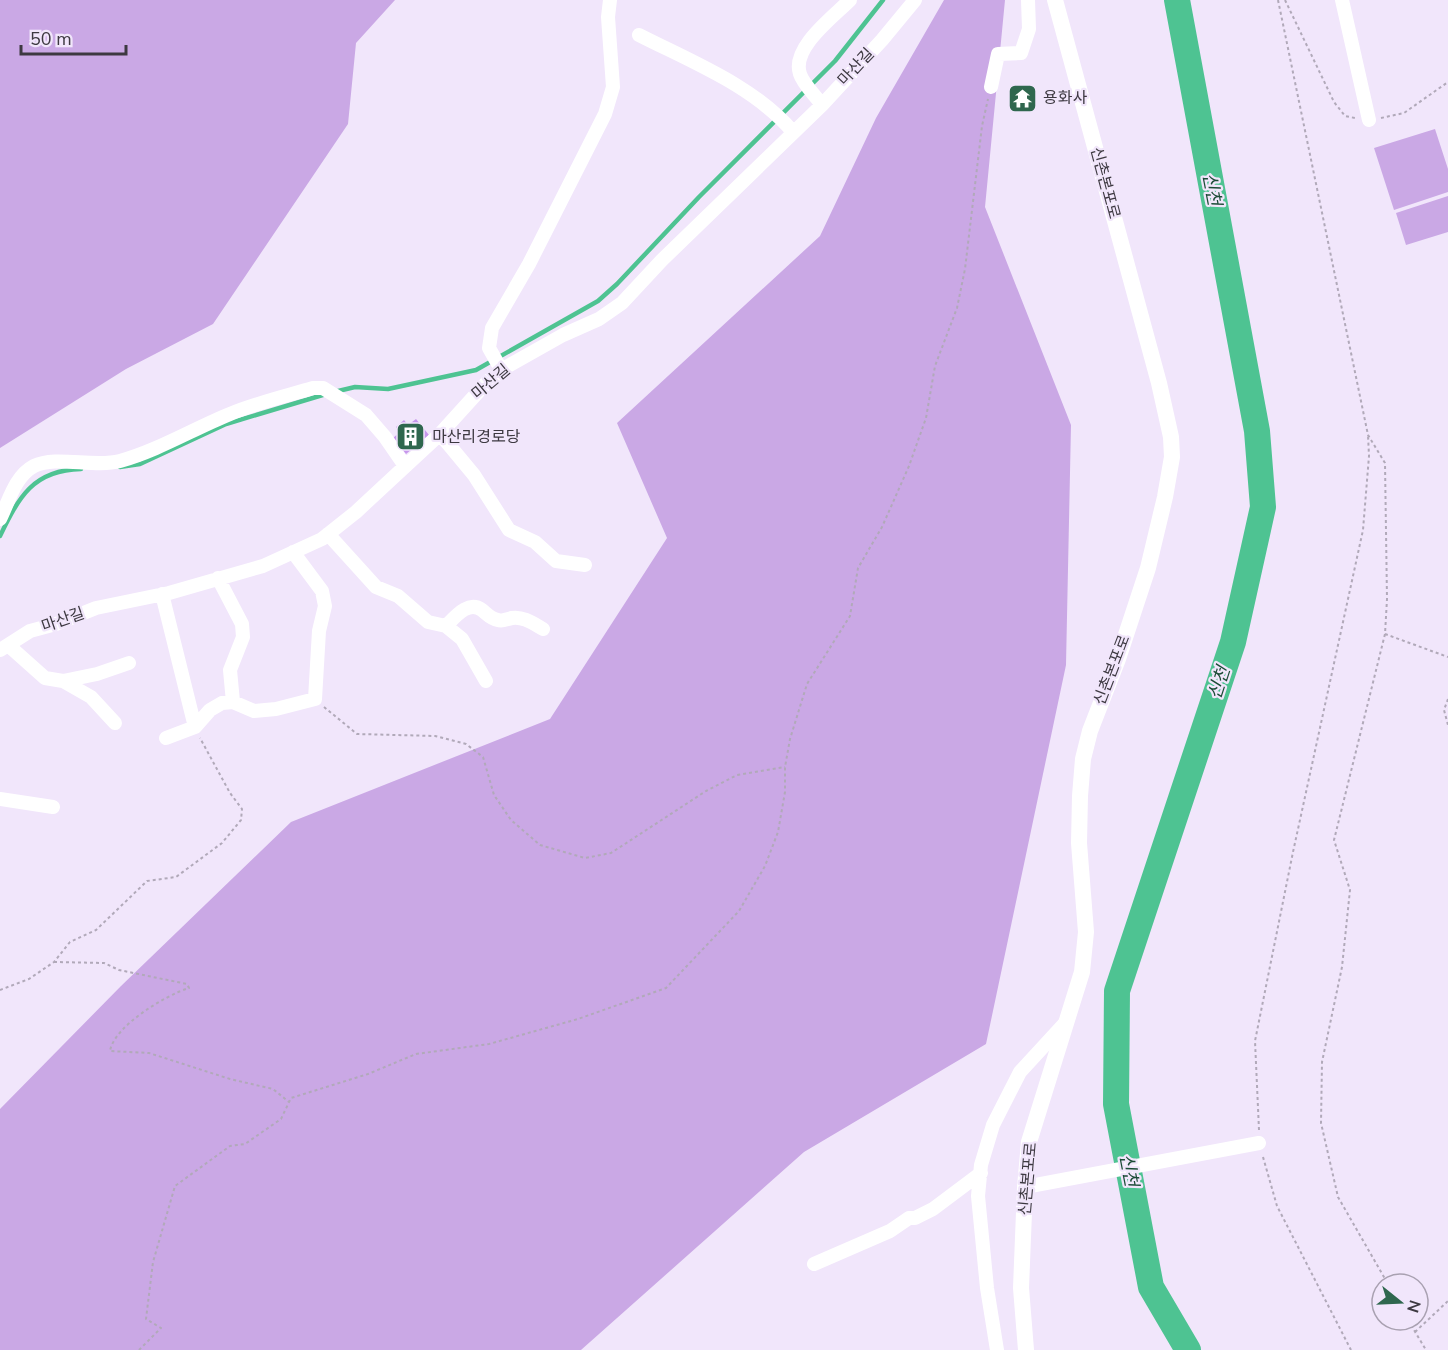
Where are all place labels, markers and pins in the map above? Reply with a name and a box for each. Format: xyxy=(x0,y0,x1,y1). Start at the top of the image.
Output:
temple icon: 용화사 xyxy=(1006,82,1038,114)
place label: 용화사 xyxy=(1043,87,1087,109)
building icon: 마산리경로당 xyxy=(395,421,427,453)
place label: 마산리경로당 xyxy=(432,426,521,448)

